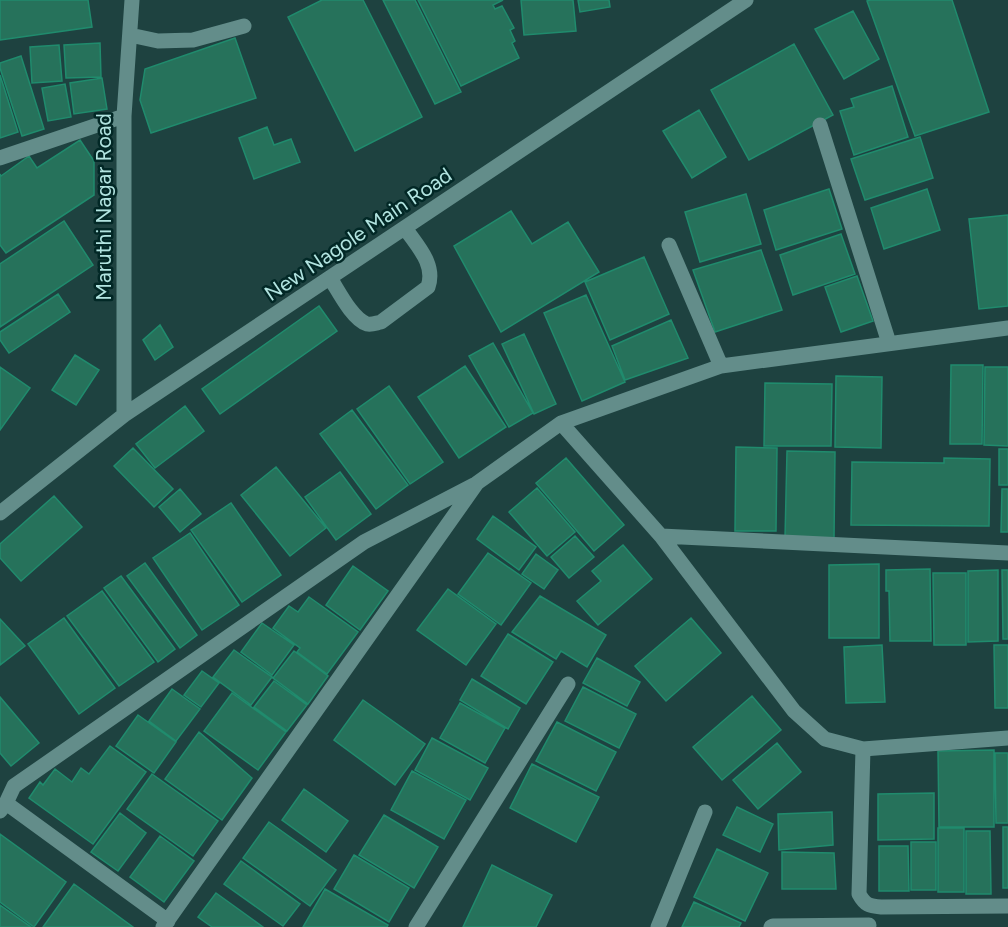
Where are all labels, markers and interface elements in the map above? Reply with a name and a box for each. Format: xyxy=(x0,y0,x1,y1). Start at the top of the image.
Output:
street label: Maruthi Nagar Road xyxy=(91,113,116,301)
street label: New Nagole Main Road xyxy=(260,162,456,306)

